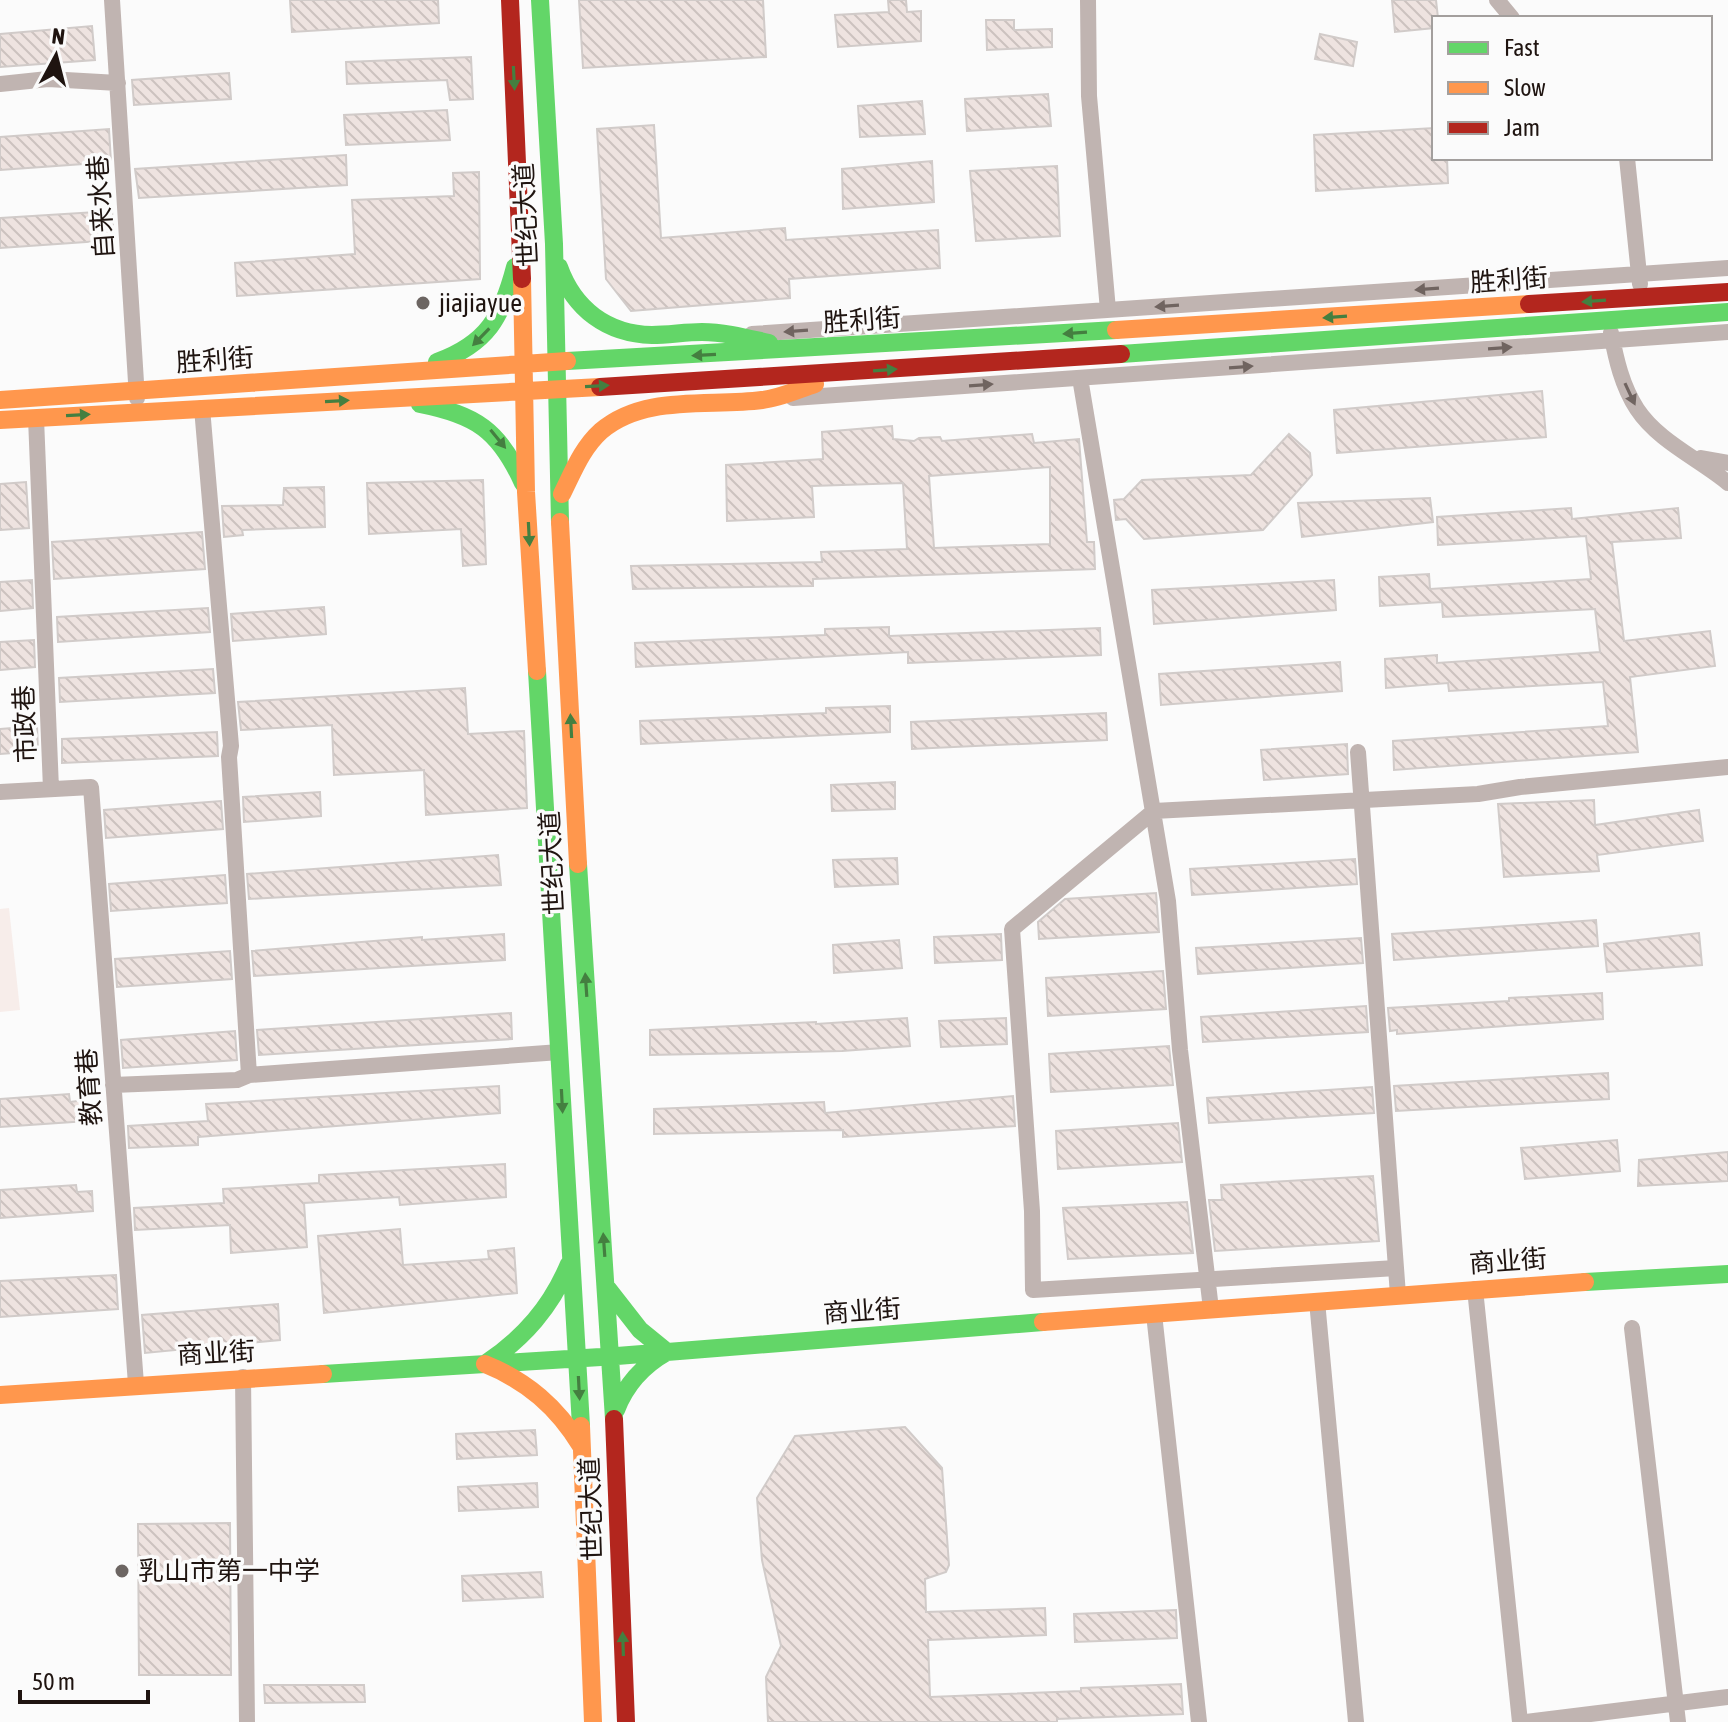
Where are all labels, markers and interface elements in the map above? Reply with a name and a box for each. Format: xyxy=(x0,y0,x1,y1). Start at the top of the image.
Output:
north arrow xyxy=(16,16,96,96)
legend xyxy=(1432,16,1712,160)
text: N xyxy=(50,22,66,50)
text: Fast xyxy=(1504,34,1540,61)
one-way arrow xyxy=(507,66,520,91)
text: Slow xyxy=(1504,74,1546,101)
text: Jam xyxy=(1504,114,1540,141)
street label: 自来水巷 xyxy=(82,154,120,260)
street label: 世纪大道 xyxy=(508,162,544,268)
street label: 胜利街 xyxy=(1469,262,1549,298)
one-way arrow xyxy=(1414,283,1439,296)
place label: jiajiayue xyxy=(438,288,522,318)
marker: jiajiayue xyxy=(414,294,432,312)
one-way arrow xyxy=(1581,295,1606,308)
one-way arrow xyxy=(1154,300,1179,313)
street label: 胜利街 xyxy=(822,302,902,338)
one-way arrow xyxy=(1322,311,1347,324)
one-way arrow xyxy=(783,325,808,338)
one-way arrow xyxy=(473,327,491,346)
one-way arrow xyxy=(1062,327,1087,340)
street label: 胜利街 xyxy=(175,342,255,378)
one-way arrow xyxy=(1488,342,1513,355)
one-way arrow xyxy=(691,348,716,361)
one-way arrow xyxy=(1229,360,1254,373)
one-way arrow xyxy=(873,363,898,376)
one-way arrow xyxy=(969,378,994,391)
one-way arrow xyxy=(585,379,610,392)
one-way arrow xyxy=(1623,383,1637,406)
one-way arrow xyxy=(325,394,350,407)
one-way arrow xyxy=(66,408,91,421)
one-way arrow xyxy=(489,429,505,449)
one-way arrow xyxy=(522,522,535,547)
street label: 市政巷 xyxy=(9,684,41,764)
one-way arrow xyxy=(564,713,577,738)
street label: 世纪大道 xyxy=(534,810,570,916)
one-way arrow xyxy=(579,972,592,997)
street label: 教育巷 xyxy=(71,1047,107,1127)
one-way arrow xyxy=(556,1089,569,1114)
one-way arrow xyxy=(597,1232,610,1257)
street label: 商业街 xyxy=(1468,1243,1548,1279)
street label: 商业街 xyxy=(822,1293,902,1329)
street label: 商业街 xyxy=(176,1336,256,1370)
one-way arrow xyxy=(573,1376,586,1401)
street label: 世纪大道 xyxy=(574,1457,608,1561)
place label: 乳山市第一中学 xyxy=(138,1556,320,1586)
marker: 乳山市第一中学 xyxy=(113,1562,131,1580)
one-way arrow xyxy=(616,1631,629,1656)
scale bar xyxy=(20,1654,148,1704)
text: 50 m xyxy=(32,1668,75,1695)

